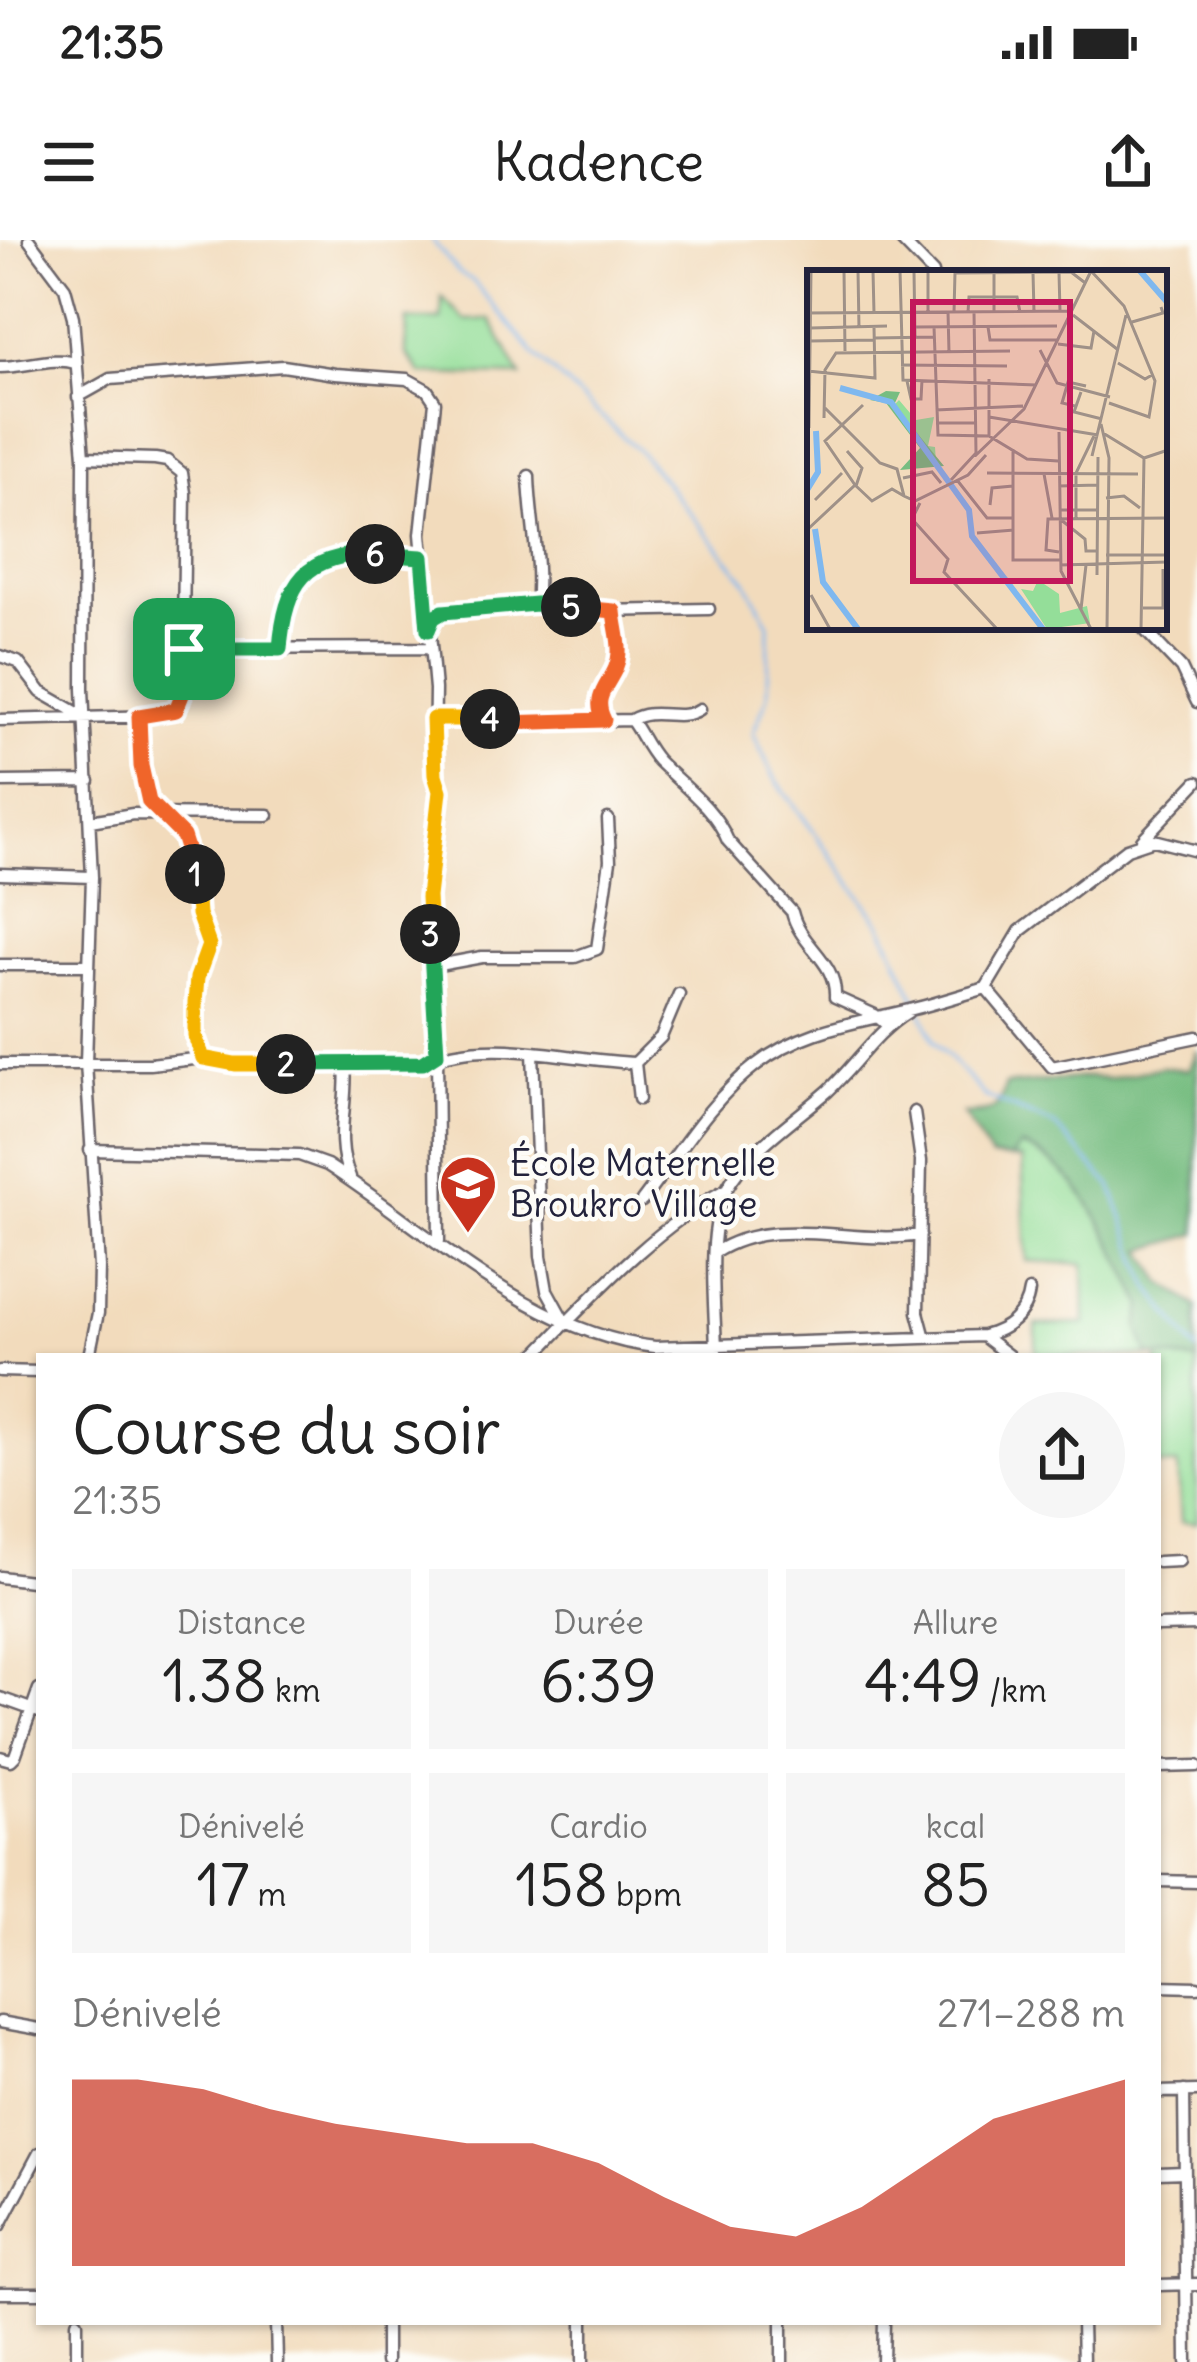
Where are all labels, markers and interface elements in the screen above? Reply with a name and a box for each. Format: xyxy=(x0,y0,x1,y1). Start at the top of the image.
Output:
text: 21:35 xyxy=(60,14,164,70)
text: Kadence xyxy=(493,128,704,196)
icon: menu xyxy=(36,129,102,195)
icon: share xyxy=(1095,129,1161,195)
inset map xyxy=(807,270,1167,630)
pin: 6 xyxy=(345,524,405,584)
text: 6 xyxy=(365,533,385,575)
pin: 5 xyxy=(541,577,601,637)
text: 5 xyxy=(562,586,580,628)
pin xyxy=(133,598,235,700)
icon: arrive xyxy=(151,616,217,682)
pin: 4 xyxy=(460,689,520,749)
text: 4 xyxy=(480,698,500,740)
pin: 1 xyxy=(165,844,225,904)
text: 1 xyxy=(188,853,202,895)
pin: 3 xyxy=(400,904,460,964)
text: 3 xyxy=(421,913,439,955)
pin: 2 xyxy=(256,1034,316,1094)
text: 2 xyxy=(277,1043,295,1085)
place label: École Maternelle Broukro Village xyxy=(510,1140,776,1227)
school or university icon: École Maternelle Broukro Village xyxy=(437,1153,499,1235)
text: Course du soir xyxy=(72,1389,501,1472)
button: share xyxy=(999,1392,1125,1518)
text: 21:35 xyxy=(72,1476,162,1525)
text: Distance xyxy=(177,1601,306,1643)
text: Durée xyxy=(553,1601,644,1643)
text: Allure xyxy=(913,1601,998,1643)
text: 1.38 xyxy=(162,1643,267,1718)
text: 6:39 xyxy=(540,1643,657,1718)
text: 4:49 xyxy=(864,1643,981,1718)
text: km xyxy=(267,1669,321,1711)
text: /km xyxy=(981,1669,1047,1711)
text: Dénivelé xyxy=(178,1805,305,1847)
text: Cardio xyxy=(549,1805,648,1847)
text: kcal xyxy=(926,1805,985,1847)
text: 17 xyxy=(196,1847,250,1922)
text: 158 xyxy=(515,1847,608,1922)
text: 85 xyxy=(921,1847,990,1922)
text: m xyxy=(250,1873,287,1915)
text: bpm xyxy=(608,1873,682,1915)
text: Dénivelé xyxy=(72,1989,222,2038)
text: 271–288 m xyxy=(937,1989,1125,2038)

